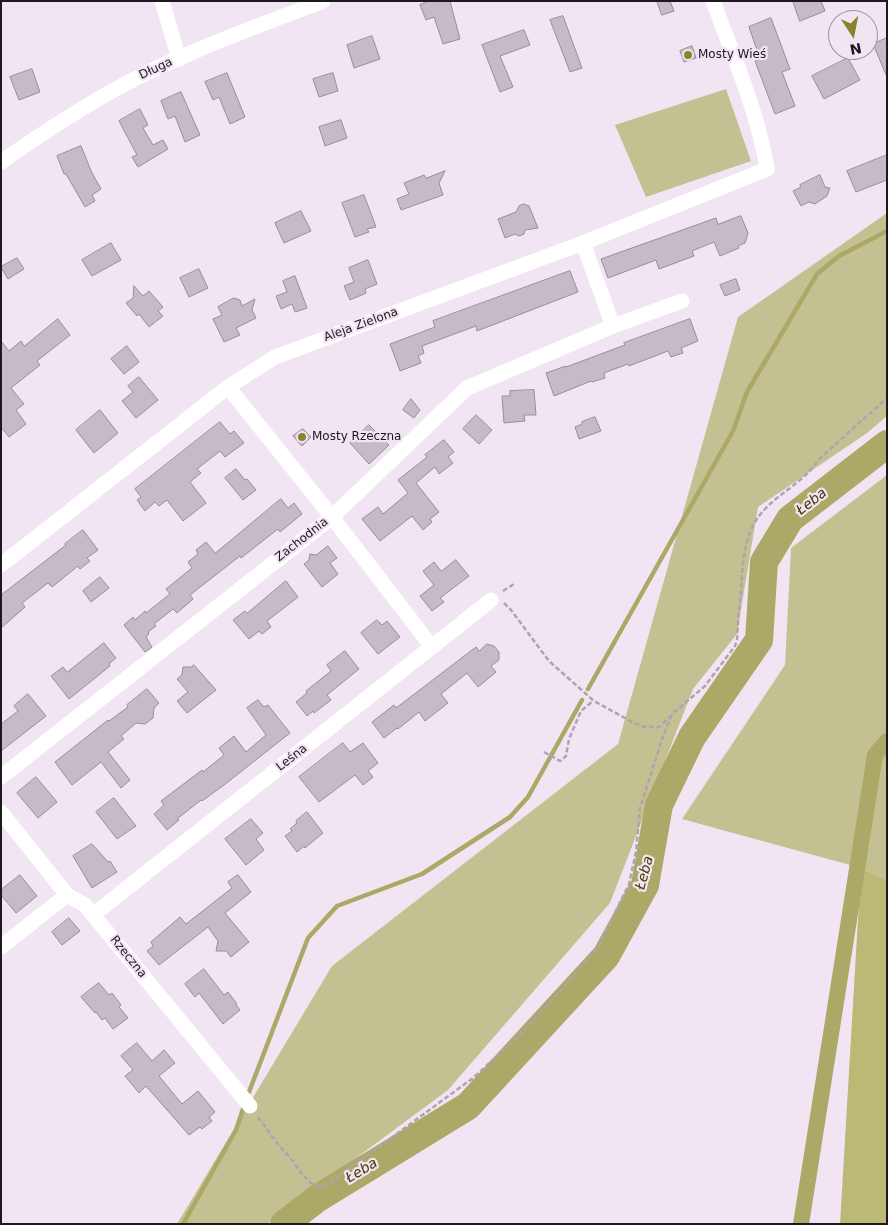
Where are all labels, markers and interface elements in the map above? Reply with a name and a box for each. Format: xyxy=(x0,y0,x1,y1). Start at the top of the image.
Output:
north arrow xyxy=(828,10,878,60)
text: N xyxy=(848,40,863,58)
place label: Mosty Wieś xyxy=(698,48,766,62)
marker: Mosty Wieś xyxy=(682,49,694,61)
street label: Długa xyxy=(137,55,175,83)
street label: Aleja Zielona xyxy=(322,305,400,345)
place label: Mosty Rzeczna xyxy=(312,430,401,444)
marker: Mosty Rzeczna xyxy=(296,431,308,443)
water label: Łeba xyxy=(793,485,831,519)
street label: Zachodnia xyxy=(273,515,331,565)
street label: Leśna xyxy=(274,742,310,774)
water label: Łeba xyxy=(632,854,658,892)
street label: Rzeczna xyxy=(107,933,149,981)
water label: Łeba xyxy=(343,1155,381,1187)

